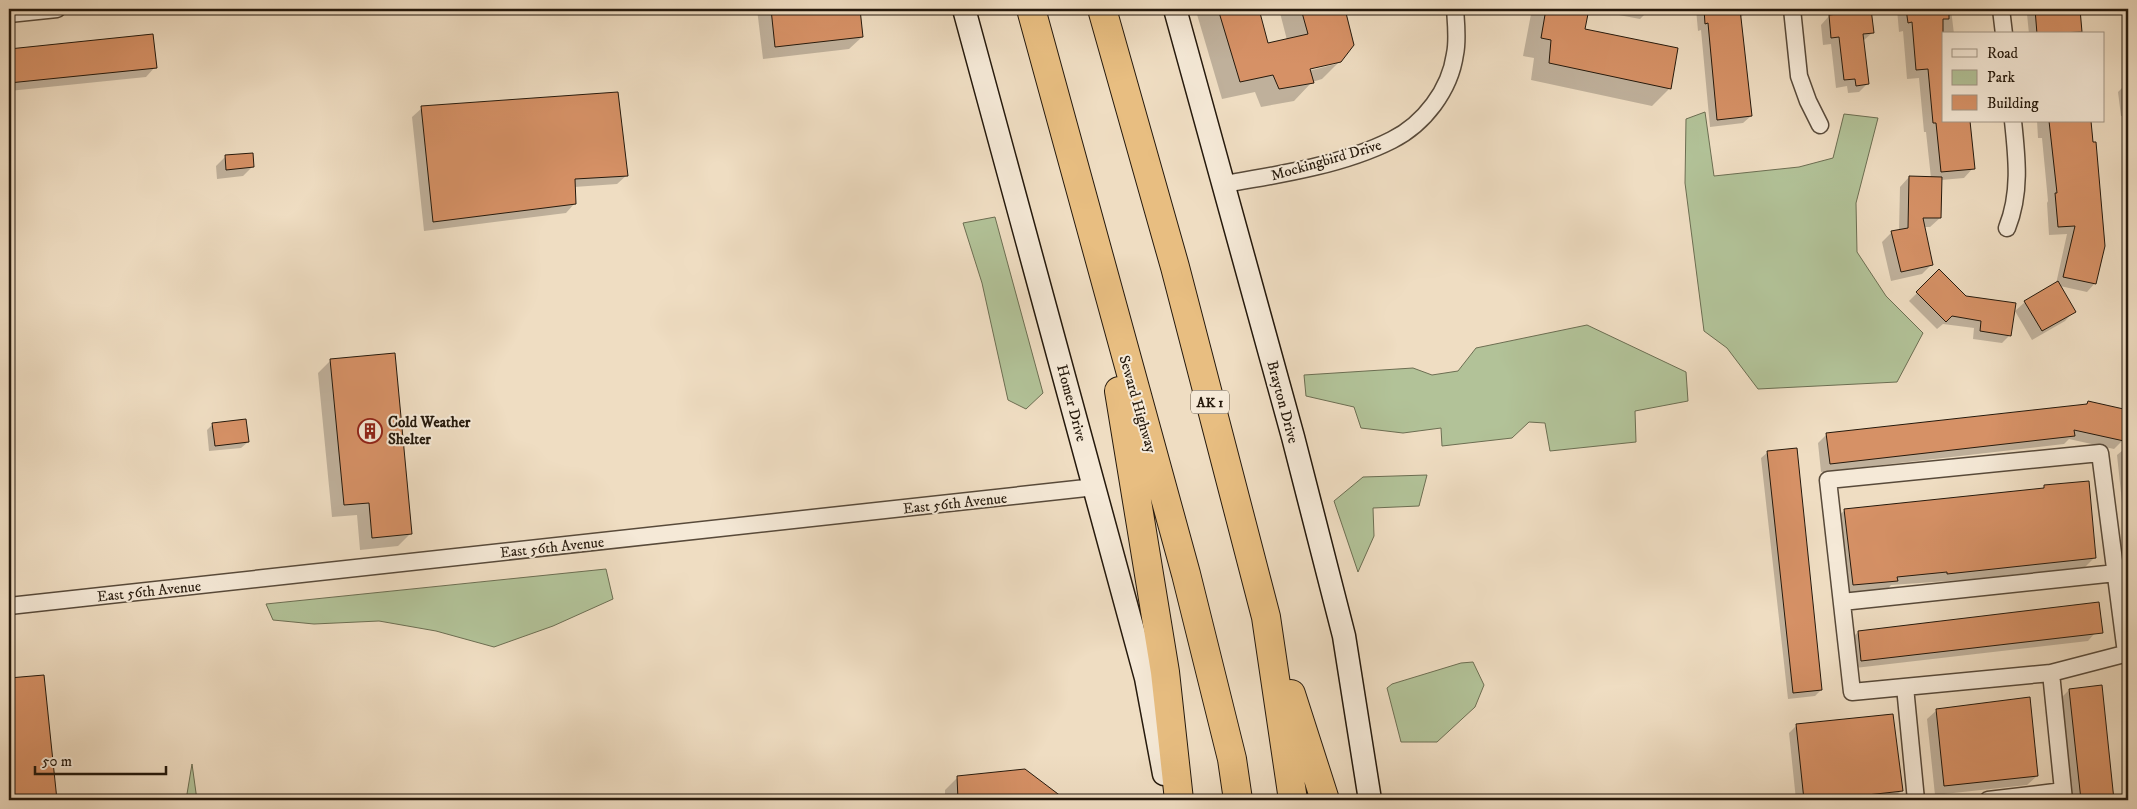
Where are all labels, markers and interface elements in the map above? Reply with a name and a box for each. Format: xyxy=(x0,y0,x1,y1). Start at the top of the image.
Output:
legend xyxy=(1942,32,2104,122)
text: Road xyxy=(1987,44,2019,63)
text: Park xyxy=(1987,68,2016,87)
text: Building xyxy=(1987,94,2039,113)
street label: Mockingbird Drive xyxy=(1269,136,1384,185)
street label: Seward Highway xyxy=(1114,353,1161,456)
street label: Brayton Drive xyxy=(1262,359,1303,446)
street label: Homer Drive xyxy=(1052,362,1091,444)
road number: AK 1 xyxy=(1191,391,1229,414)
place label: Cold Weather Shelter xyxy=(388,413,471,449)
building icon: Cold Weather Shelter xyxy=(357,418,383,444)
street label: East 56th Avenue xyxy=(902,489,1008,518)
street label: East 56th Avenue xyxy=(499,533,605,562)
street label: East 56th Avenue xyxy=(96,577,202,606)
scale bar xyxy=(35,744,166,776)
text: 50 m xyxy=(42,752,72,771)

